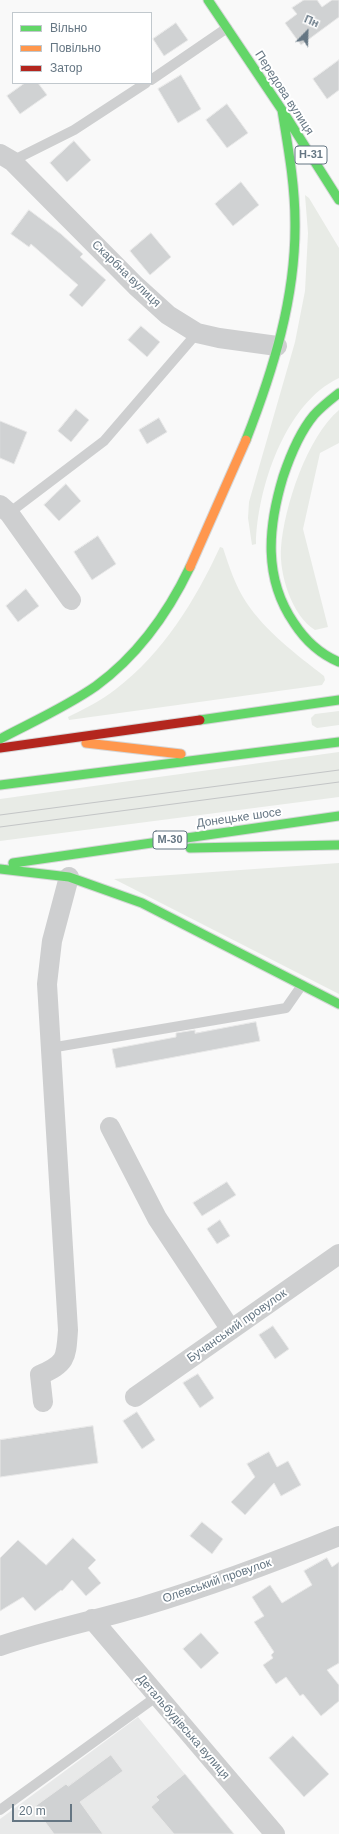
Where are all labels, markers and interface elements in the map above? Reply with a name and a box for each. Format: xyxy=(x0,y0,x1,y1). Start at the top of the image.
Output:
legend xyxy=(12,12,152,84)
north arrow xyxy=(287,12,327,52)
text: Пн xyxy=(303,13,321,29)
text: Вільно xyxy=(50,21,87,35)
text: Повільно xyxy=(50,41,101,55)
street label: Передова вулиця xyxy=(251,48,317,138)
text: Затор xyxy=(50,61,82,75)
road number: Н-31 xyxy=(295,146,327,164)
street label: Скарбна вулиця xyxy=(89,238,163,310)
street label: Донецьке шосе xyxy=(196,805,282,831)
road number: М-30 xyxy=(153,831,187,849)
street label: Бучанський провулок xyxy=(184,1286,290,1366)
street label: Олевський провулок xyxy=(161,1556,273,1606)
street label: Детальбудівська вулиця xyxy=(133,1672,233,1782)
scale bar xyxy=(14,1796,74,1822)
text: 20 m xyxy=(19,1804,46,1818)

